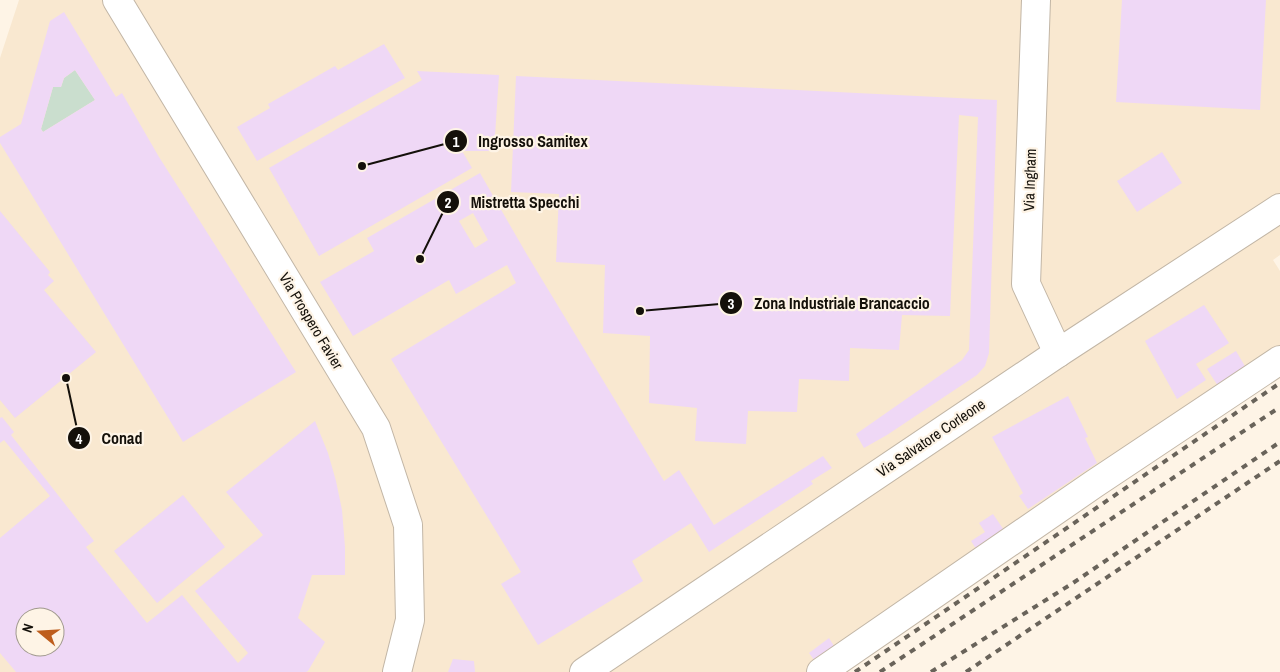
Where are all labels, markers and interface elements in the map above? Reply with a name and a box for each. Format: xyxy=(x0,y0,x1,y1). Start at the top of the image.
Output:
callout: Ingrosso Samitex xyxy=(443,126,597,157)
text: Ingrosso Samitex xyxy=(478,130,588,152)
text: 1 xyxy=(453,131,460,152)
street label: Via Ingham xyxy=(1018,148,1041,212)
callout: Mistretta Specchi xyxy=(435,187,589,218)
text: Mistretta Specchi xyxy=(471,191,579,213)
text: 2 xyxy=(445,192,452,213)
street label: Via Prospero Favier xyxy=(274,269,349,373)
callout: Zona Industriale Brancaccio xyxy=(719,288,940,319)
text: Zona Industriale Brancaccio xyxy=(754,292,930,314)
text: 3 xyxy=(728,293,735,314)
street label: Via Salvatore Corleone xyxy=(872,393,989,482)
callout: Conad xyxy=(66,423,152,454)
text: Conad xyxy=(102,427,142,449)
text: 4 xyxy=(76,428,83,449)
north arrow xyxy=(15,607,65,657)
text: N xyxy=(18,621,37,635)

